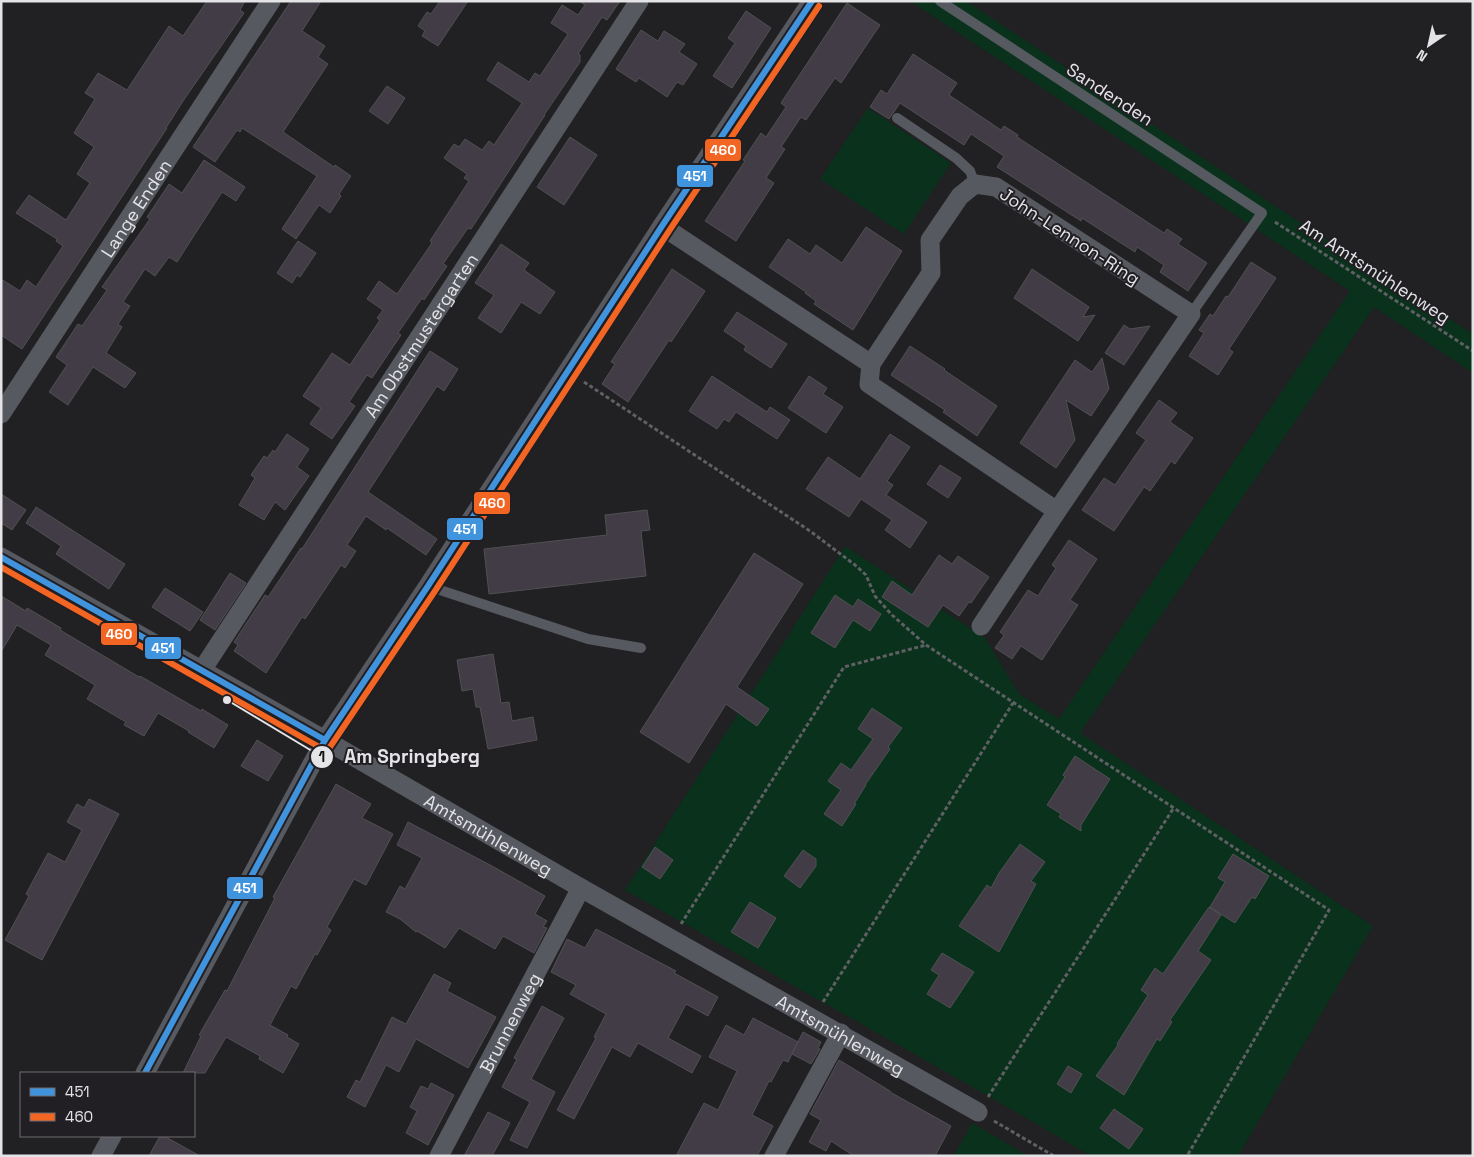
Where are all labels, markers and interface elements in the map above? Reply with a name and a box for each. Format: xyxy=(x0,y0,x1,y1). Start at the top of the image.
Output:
north arrow xyxy=(1404,20,1454,70)
text: N xyxy=(1413,46,1431,66)
street label: Sandenden xyxy=(1062,57,1158,131)
line badge: 460 xyxy=(704,138,742,162)
text: 460 xyxy=(710,141,736,159)
street label: Lange Enden xyxy=(95,155,176,262)
line badge: 451 xyxy=(676,164,714,188)
text: 451 xyxy=(683,167,707,185)
street label: John-Lennon-Ring xyxy=(995,182,1145,290)
street label: Am Amtsmühlenweg xyxy=(1295,214,1455,328)
street label: Am Obstmustergarten xyxy=(359,249,483,422)
line badge: 460 xyxy=(473,491,511,515)
text: 460 xyxy=(479,494,505,512)
line badge: 451 xyxy=(446,517,484,541)
text: 451 xyxy=(453,520,477,538)
line badge: 460 xyxy=(100,622,138,646)
text: 460 xyxy=(106,625,132,643)
line badge: 451 xyxy=(144,636,182,660)
text: 451 xyxy=(151,639,175,657)
callout: Am Springberg xyxy=(309,740,490,774)
text: Am Springberg xyxy=(344,744,480,769)
text: 1 xyxy=(319,747,325,766)
street label: Amtsmühlenweg xyxy=(420,788,557,881)
line badge: 451 xyxy=(226,876,264,900)
text: 451 xyxy=(233,879,257,897)
street label: Brunnenweg xyxy=(474,969,546,1077)
street label: Amtsmühlenweg xyxy=(772,989,909,1080)
legend xyxy=(20,1072,195,1137)
text: 451 xyxy=(65,1082,89,1101)
text: 460 xyxy=(65,1107,93,1126)

